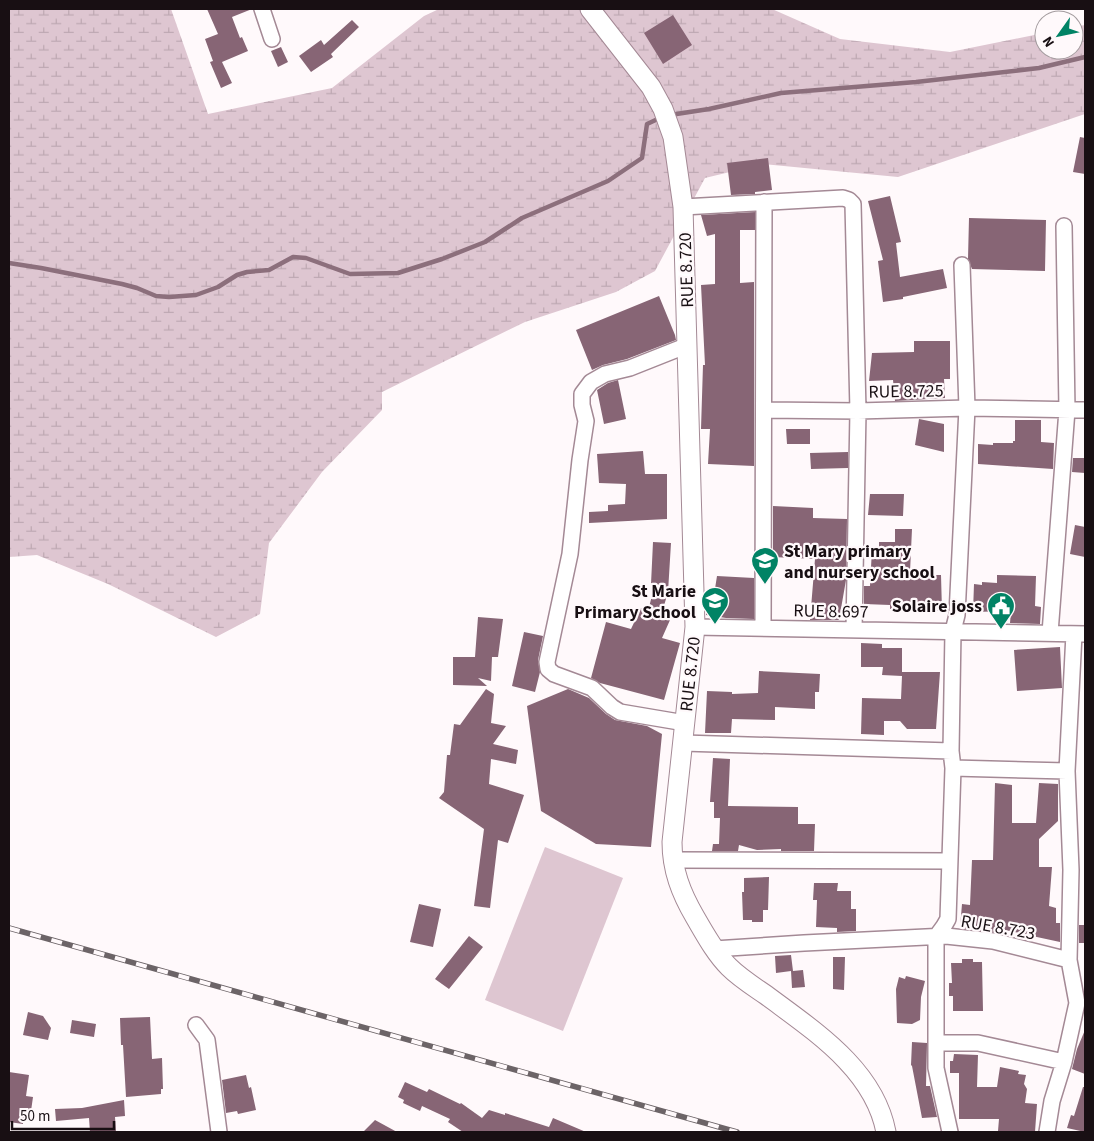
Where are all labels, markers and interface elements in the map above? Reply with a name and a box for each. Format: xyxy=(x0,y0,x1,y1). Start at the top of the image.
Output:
north arrow xyxy=(1034,10,1084,60)
text: N xyxy=(1038,32,1060,51)
street label: RUE 8.720 xyxy=(673,232,700,308)
street label: RUE 8.725 xyxy=(868,378,944,405)
place label: St Mary primary and nursery school xyxy=(784,539,935,585)
school or university icon: St Mary primary and nursery school xyxy=(750,546,780,585)
place label: St Marie Primary School xyxy=(574,579,696,625)
school or university icon: St Marie Primary School xyxy=(700,586,730,625)
public building icon: Solaire joss xyxy=(986,591,1016,630)
place label: Solaire joss xyxy=(892,594,982,619)
street label: RUE 8.697 xyxy=(793,598,869,625)
street label: RUE 8.720 xyxy=(674,635,707,713)
street label: RUE 8.723 xyxy=(959,909,1037,946)
scale bar xyxy=(12,1098,115,1130)
text: 50 m xyxy=(20,1106,50,1127)

